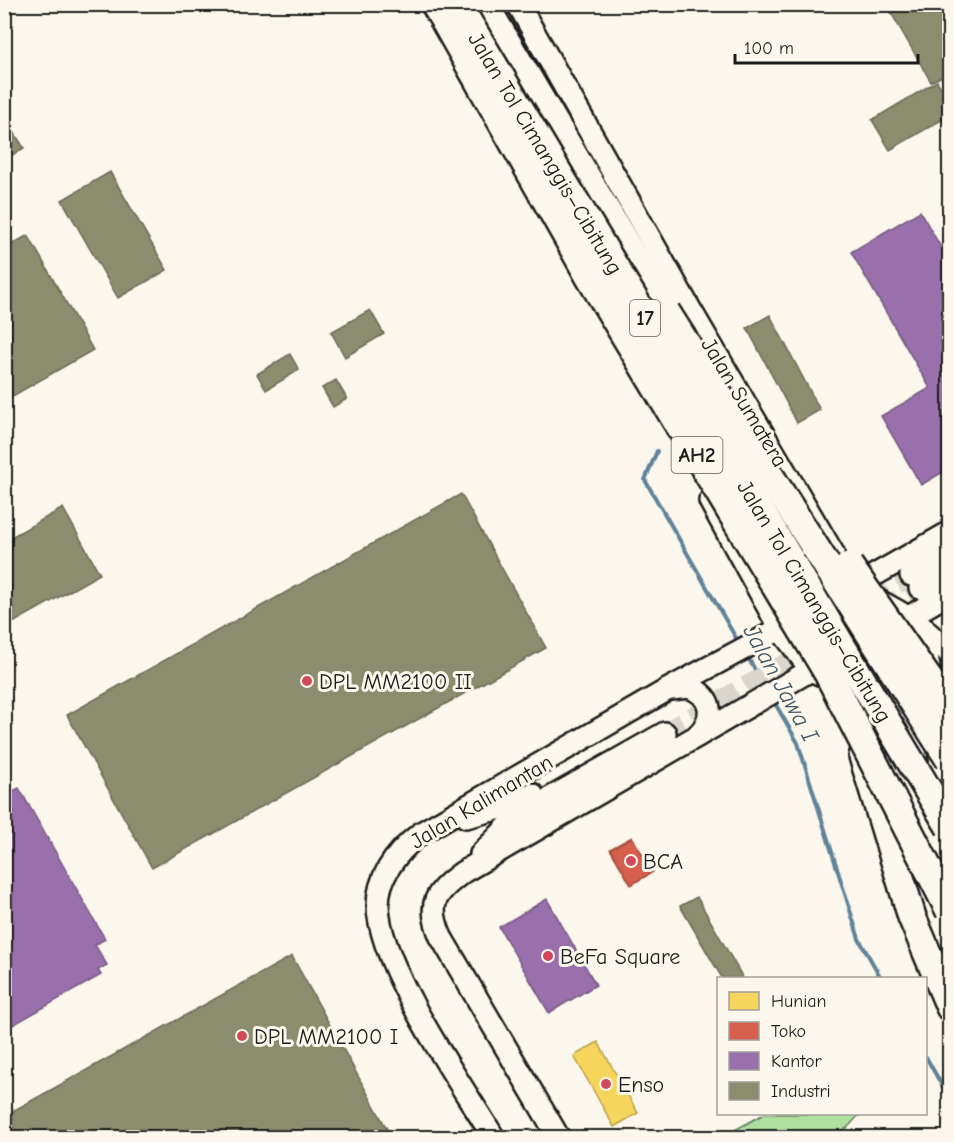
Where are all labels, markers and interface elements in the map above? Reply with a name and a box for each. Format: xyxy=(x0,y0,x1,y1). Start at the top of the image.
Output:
scale bar xyxy=(735,27,918,65)
street label: Jalan Tol Cimanggis–Cibitung xyxy=(462,28,628,279)
text: 100 m xyxy=(744,38,794,59)
road number: 17 xyxy=(630,300,660,336)
street label: Jalan Sumatera xyxy=(695,333,793,472)
road number: AH2 xyxy=(672,437,722,473)
street label: Jalan Tol Cimanggis–Cibitung xyxy=(731,476,897,727)
water label: Jalan Jawa I xyxy=(737,619,825,748)
place label: DPL MM2100 II xyxy=(319,669,472,695)
marker: DPL MM2100 II xyxy=(300,674,314,688)
street label: Jalan Kalimantan xyxy=(406,749,557,855)
place label: BCA xyxy=(643,849,683,875)
marker: BCA xyxy=(624,854,638,868)
place label: BeFa Square xyxy=(560,944,680,970)
marker: BeFa Square xyxy=(541,949,555,963)
legend xyxy=(717,977,927,1115)
text: Hunian xyxy=(771,991,827,1012)
text: Toko xyxy=(771,1021,806,1042)
place label: DPL MM2100 I xyxy=(254,1024,398,1050)
marker: DPL MM2100 I xyxy=(235,1029,249,1043)
text: Kantor xyxy=(771,1051,822,1072)
place label: Enso xyxy=(618,1072,664,1098)
marker: Enso xyxy=(599,1077,613,1091)
text: Industri xyxy=(771,1081,831,1102)

